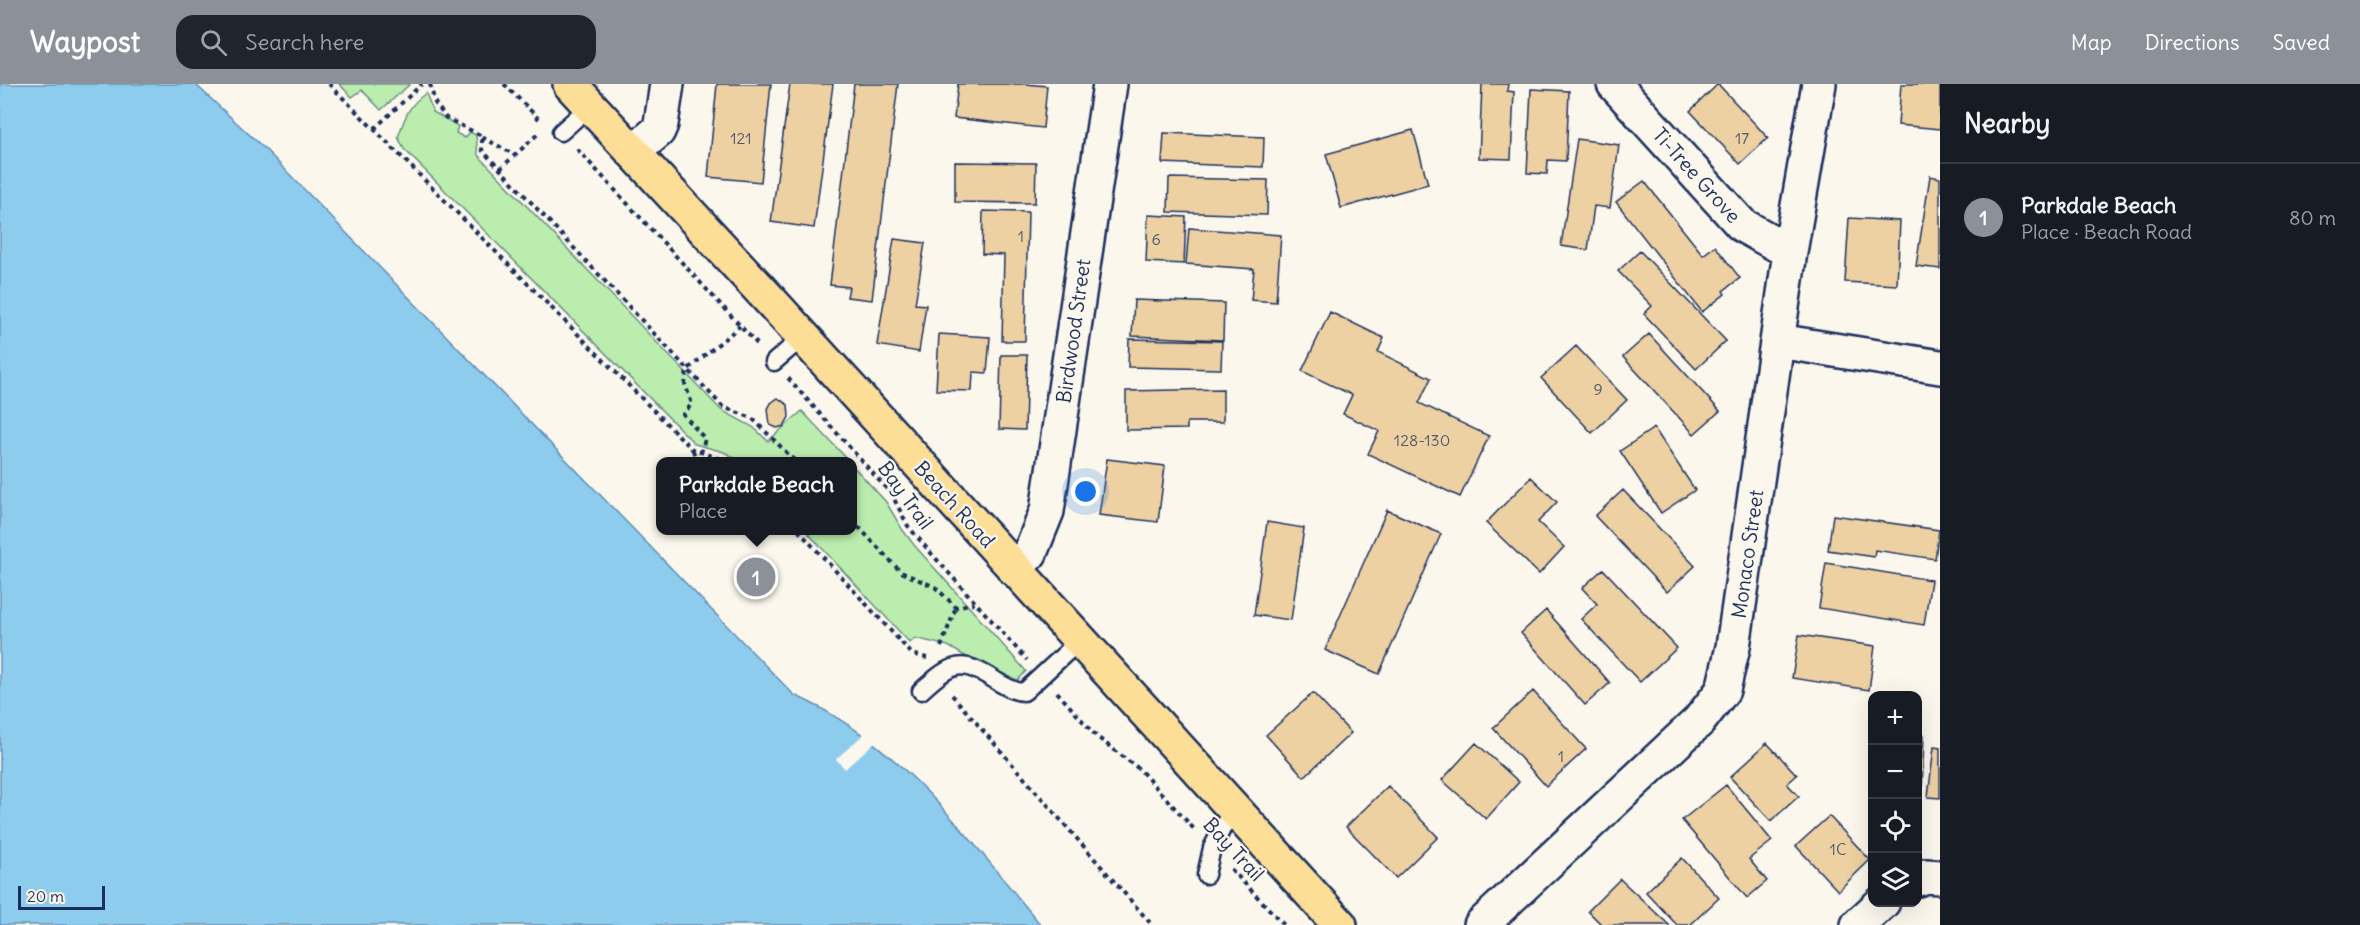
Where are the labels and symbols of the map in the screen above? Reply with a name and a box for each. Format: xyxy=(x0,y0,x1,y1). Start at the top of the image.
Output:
street label: Ti-Tree Grove xyxy=(1648,122,1746,228)
house number: 121 xyxy=(730,128,752,148)
house number: 17 xyxy=(1735,128,1749,148)
house number: 1 xyxy=(1018,226,1024,246)
house number: 6 xyxy=(1151,229,1161,249)
street label: Birdwood Street xyxy=(1051,257,1096,405)
house number: 9 xyxy=(1593,379,1603,399)
house number: 128-130 xyxy=(1394,430,1450,450)
street label: Beach Road xyxy=(909,455,1001,553)
street label: Bay Trail xyxy=(873,456,939,534)
your location xyxy=(1071,477,1100,506)
street label: Monaco Street xyxy=(1726,488,1768,620)
pin: 1 xyxy=(736,554,776,600)
house number: 1 xyxy=(1558,746,1564,766)
street label: Bay Trail xyxy=(1198,812,1270,886)
house number: 1C xyxy=(1830,839,1846,859)
scale bar xyxy=(18,883,105,910)

